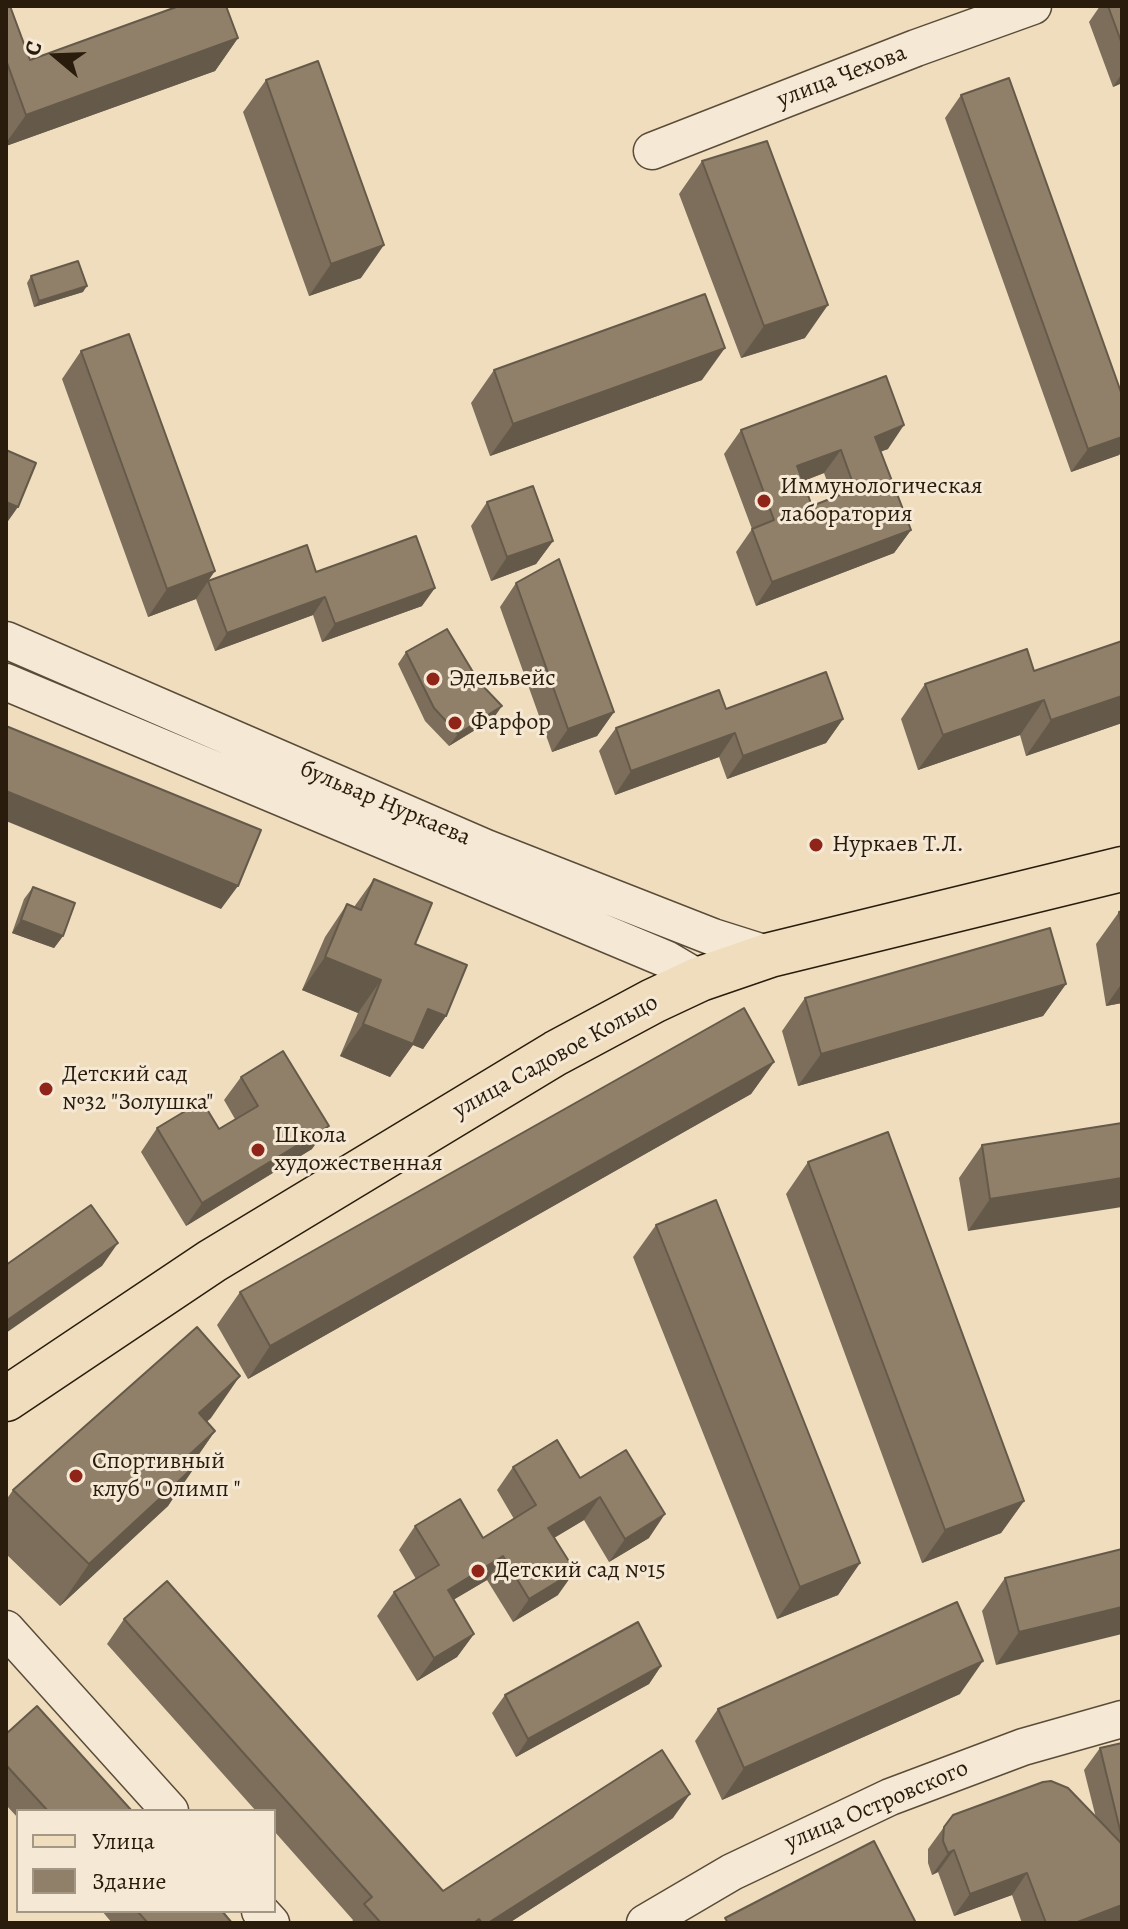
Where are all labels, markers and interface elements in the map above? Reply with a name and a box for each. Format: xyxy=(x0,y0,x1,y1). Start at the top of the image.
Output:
north arrow xyxy=(16,16,96,96)
text: С xyxy=(17,37,50,59)
street label: улица Чехова xyxy=(773,39,911,115)
place label: Иммунологическая лаборатория xyxy=(780,473,983,529)
marker: Иммунологическая лаборатория xyxy=(755,492,773,510)
place label: Эдельвейс xyxy=(449,665,556,693)
marker: Эдельвейс xyxy=(424,670,442,688)
place label: Фарфор xyxy=(471,709,551,737)
marker: Фарфор xyxy=(446,714,464,732)
street label: бульвар Нуркаева xyxy=(295,755,475,853)
place label: Нуркаев Т.Л. xyxy=(832,831,964,859)
marker: Нуркаев Т.Л. xyxy=(807,836,825,854)
street label: улица Садовое Кольцо xyxy=(448,989,664,1125)
place label: Детский сад №32 "Золушка" xyxy=(62,1061,213,1117)
marker: Детский сад №32 "Золушка" xyxy=(37,1080,55,1098)
place label: Школа художественная xyxy=(274,1122,443,1178)
marker: Школа художественная xyxy=(249,1141,267,1159)
place label: Спортивный клуб " Олимп " xyxy=(92,1448,241,1504)
marker: Спортивный клуб " Олимп " xyxy=(67,1467,85,1485)
place label: Детский сад №15 xyxy=(494,1557,666,1585)
marker: Детский сад №15 xyxy=(469,1562,487,1580)
street label: улица Островского xyxy=(781,1754,973,1858)
legend xyxy=(16,1809,276,1913)
text: Улица xyxy=(92,1825,155,1857)
text: Здание xyxy=(92,1865,167,1897)

